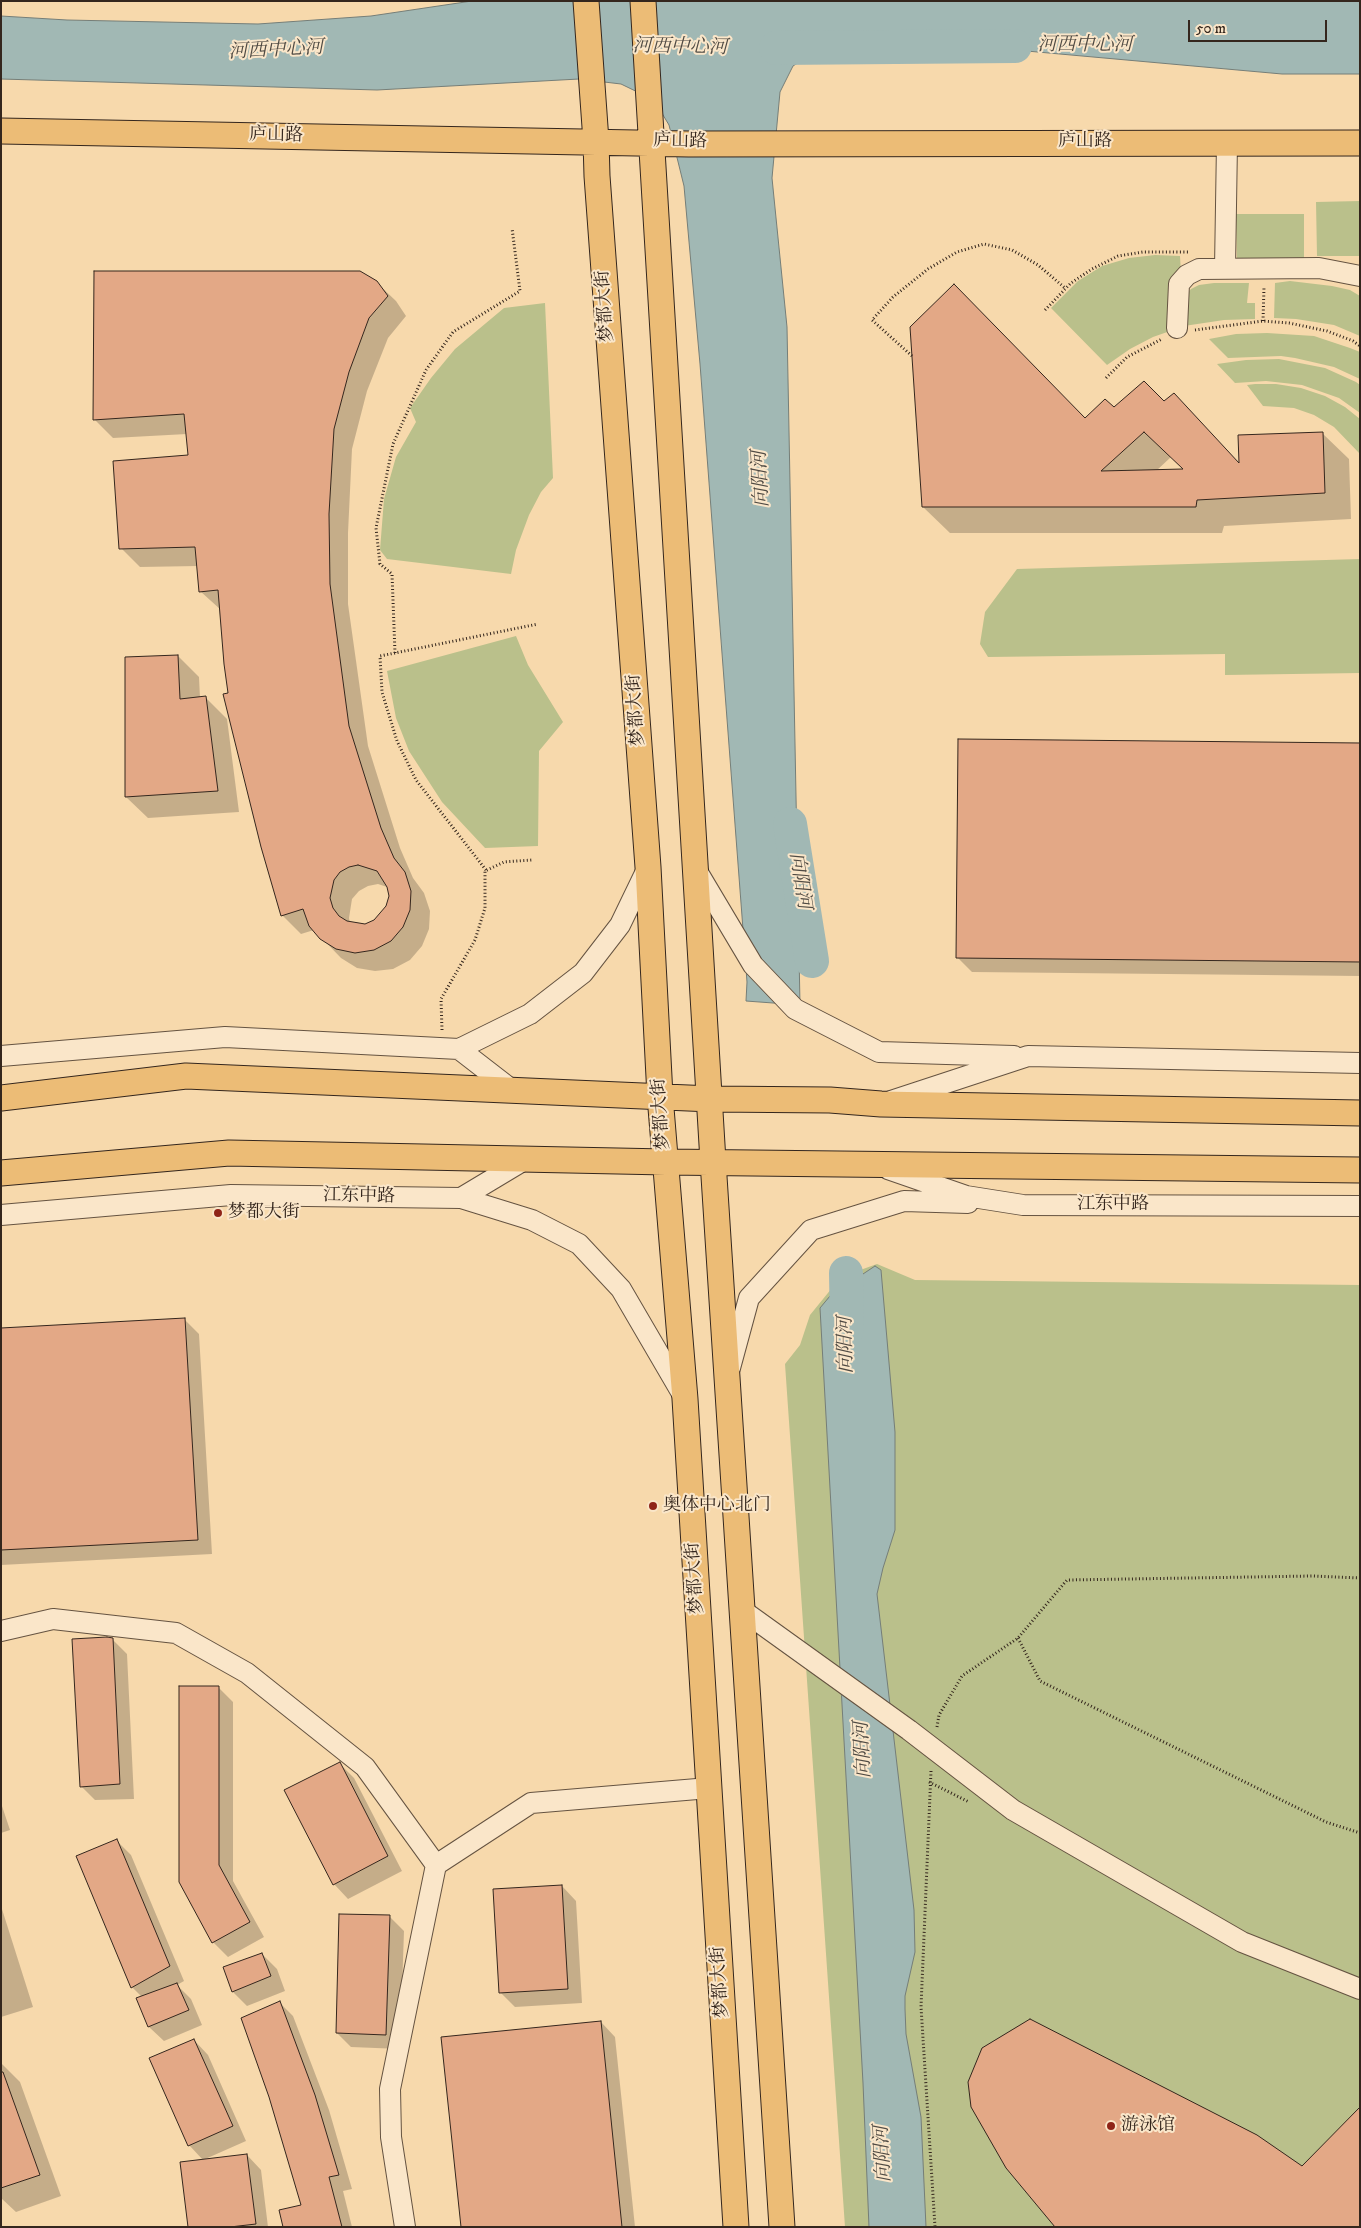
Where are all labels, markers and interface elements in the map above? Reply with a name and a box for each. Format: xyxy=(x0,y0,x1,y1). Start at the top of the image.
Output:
scale bar xyxy=(1191,10,1330,42)
text: 50 m xyxy=(1196,19,1226,38)
water label: 河西中心河 xyxy=(1038,35,1132,57)
water label: 河西中心河 xyxy=(632,36,728,60)
water label: 河西中心河 xyxy=(228,37,324,65)
street label: 庐山路 xyxy=(249,125,303,147)
street label: 庐山路 xyxy=(653,131,707,153)
street label: 庐山路 xyxy=(1058,131,1112,153)
street label: 梦都大街 xyxy=(593,269,619,343)
water label: 向阳河 xyxy=(749,450,775,508)
street label: 梦都大街 xyxy=(624,673,650,747)
water label: 向阳河 xyxy=(783,851,815,911)
street label: 梦都大街 xyxy=(649,1077,675,1151)
street label: 江东中路 xyxy=(323,1186,395,1208)
street label: 江东中路 xyxy=(1077,1194,1149,1216)
place label: 梦都大街 xyxy=(228,1202,300,1224)
marker: 梦都大街 xyxy=(212,1207,224,1219)
water label: 向阳河 xyxy=(835,1316,859,1374)
place label: 奥体中心北门 xyxy=(663,1495,771,1517)
marker: 奥体中心北门 xyxy=(647,1500,659,1512)
street label: 梦都大街 xyxy=(683,1541,709,1615)
water label: 向阳河 xyxy=(851,1721,877,1779)
street label: 梦都大街 xyxy=(708,1945,734,2019)
place label: 游泳馆 xyxy=(1121,2115,1175,2137)
marker: 游泳馆 xyxy=(1105,2120,1117,2132)
water label: 向阳河 xyxy=(871,2125,897,2183)

